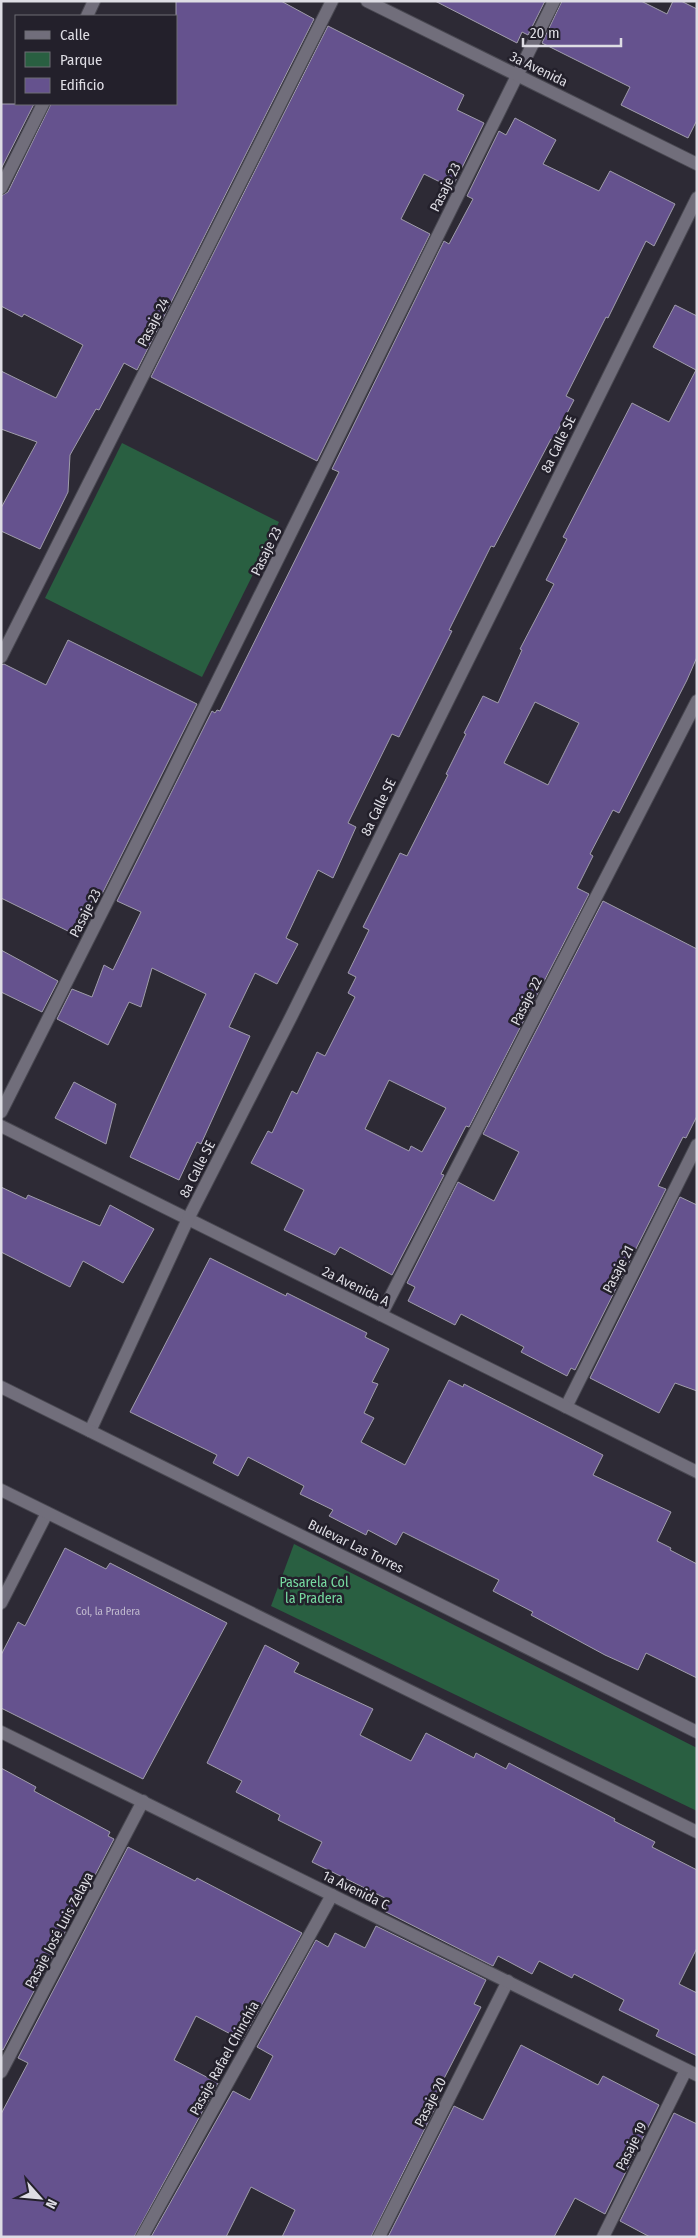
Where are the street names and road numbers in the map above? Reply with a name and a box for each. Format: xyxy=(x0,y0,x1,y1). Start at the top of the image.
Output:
street label: 3a Avenida xyxy=(507,48,571,91)
street label: Pasaje 23 xyxy=(426,160,465,214)
street label: Pasaje 24 xyxy=(134,295,173,349)
street label: 8a Calle SE xyxy=(537,412,580,476)
street label: Pasaje 23 xyxy=(247,524,286,578)
street label: 8a Calle SE xyxy=(357,775,400,839)
street label: Pasaje 23 xyxy=(66,886,105,940)
street label: Pasaje 22 xyxy=(507,974,546,1028)
street label: 8a Calle SE xyxy=(176,1137,219,1201)
street label: Pasaje 21 xyxy=(599,1243,638,1296)
street label: 2a Avenida A xyxy=(319,1263,393,1310)
street label: Bulevar Las Torres xyxy=(305,1516,406,1577)
street label: 1a Avenida C xyxy=(320,1867,392,1914)
street label: Pasaje José Luis Zelaya xyxy=(22,1869,97,1991)
street label: Pasaje Rafael Chinchía xyxy=(186,1998,263,2118)
street label: Pasaje 20 xyxy=(411,2075,450,2130)
street label: Pasaje 19 xyxy=(612,2119,651,2173)

